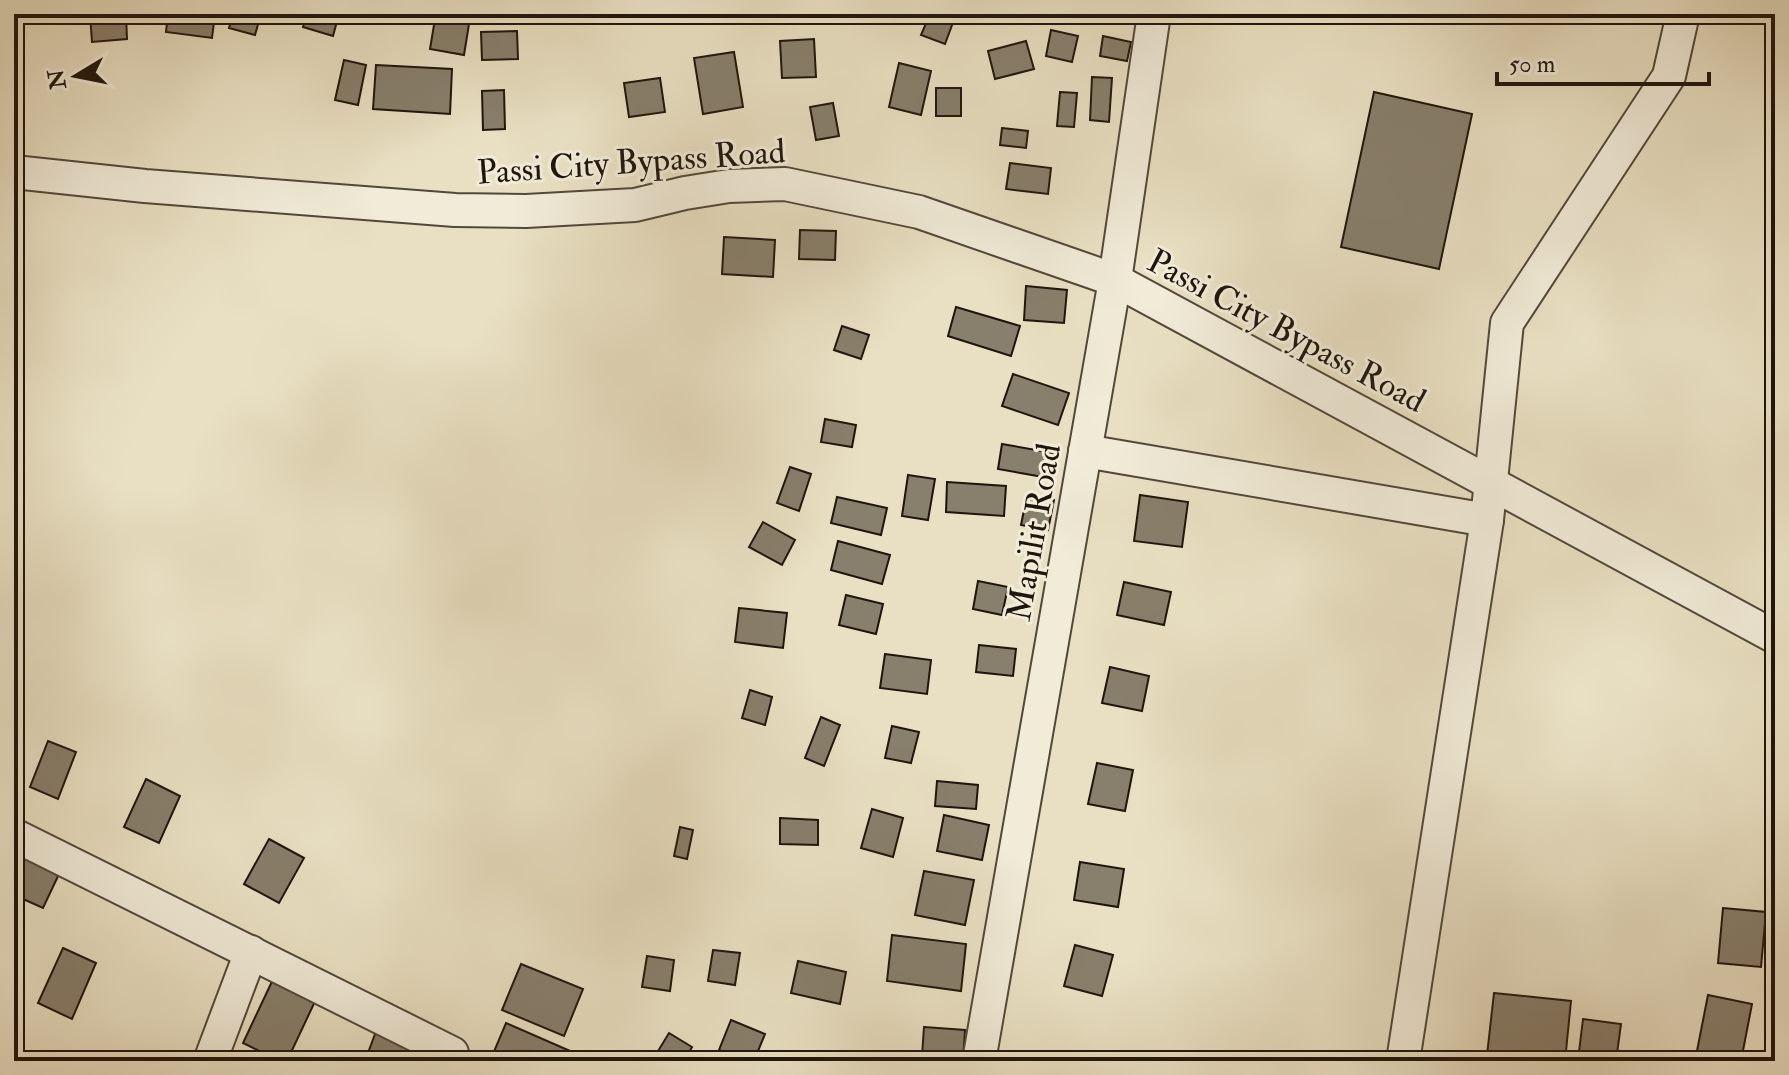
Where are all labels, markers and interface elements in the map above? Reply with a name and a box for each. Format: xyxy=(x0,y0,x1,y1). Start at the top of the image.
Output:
north arrow xyxy=(36,36,116,116)
scale bar xyxy=(1497,36,1709,86)
text: 50 m xyxy=(1509,49,1556,80)
text: N xyxy=(42,67,73,92)
street label: Passi City Bypass Road xyxy=(475,130,787,195)
street label: Passi City Bypass Road xyxy=(1140,240,1433,423)
street label: Mapilit Road xyxy=(998,440,1071,624)

